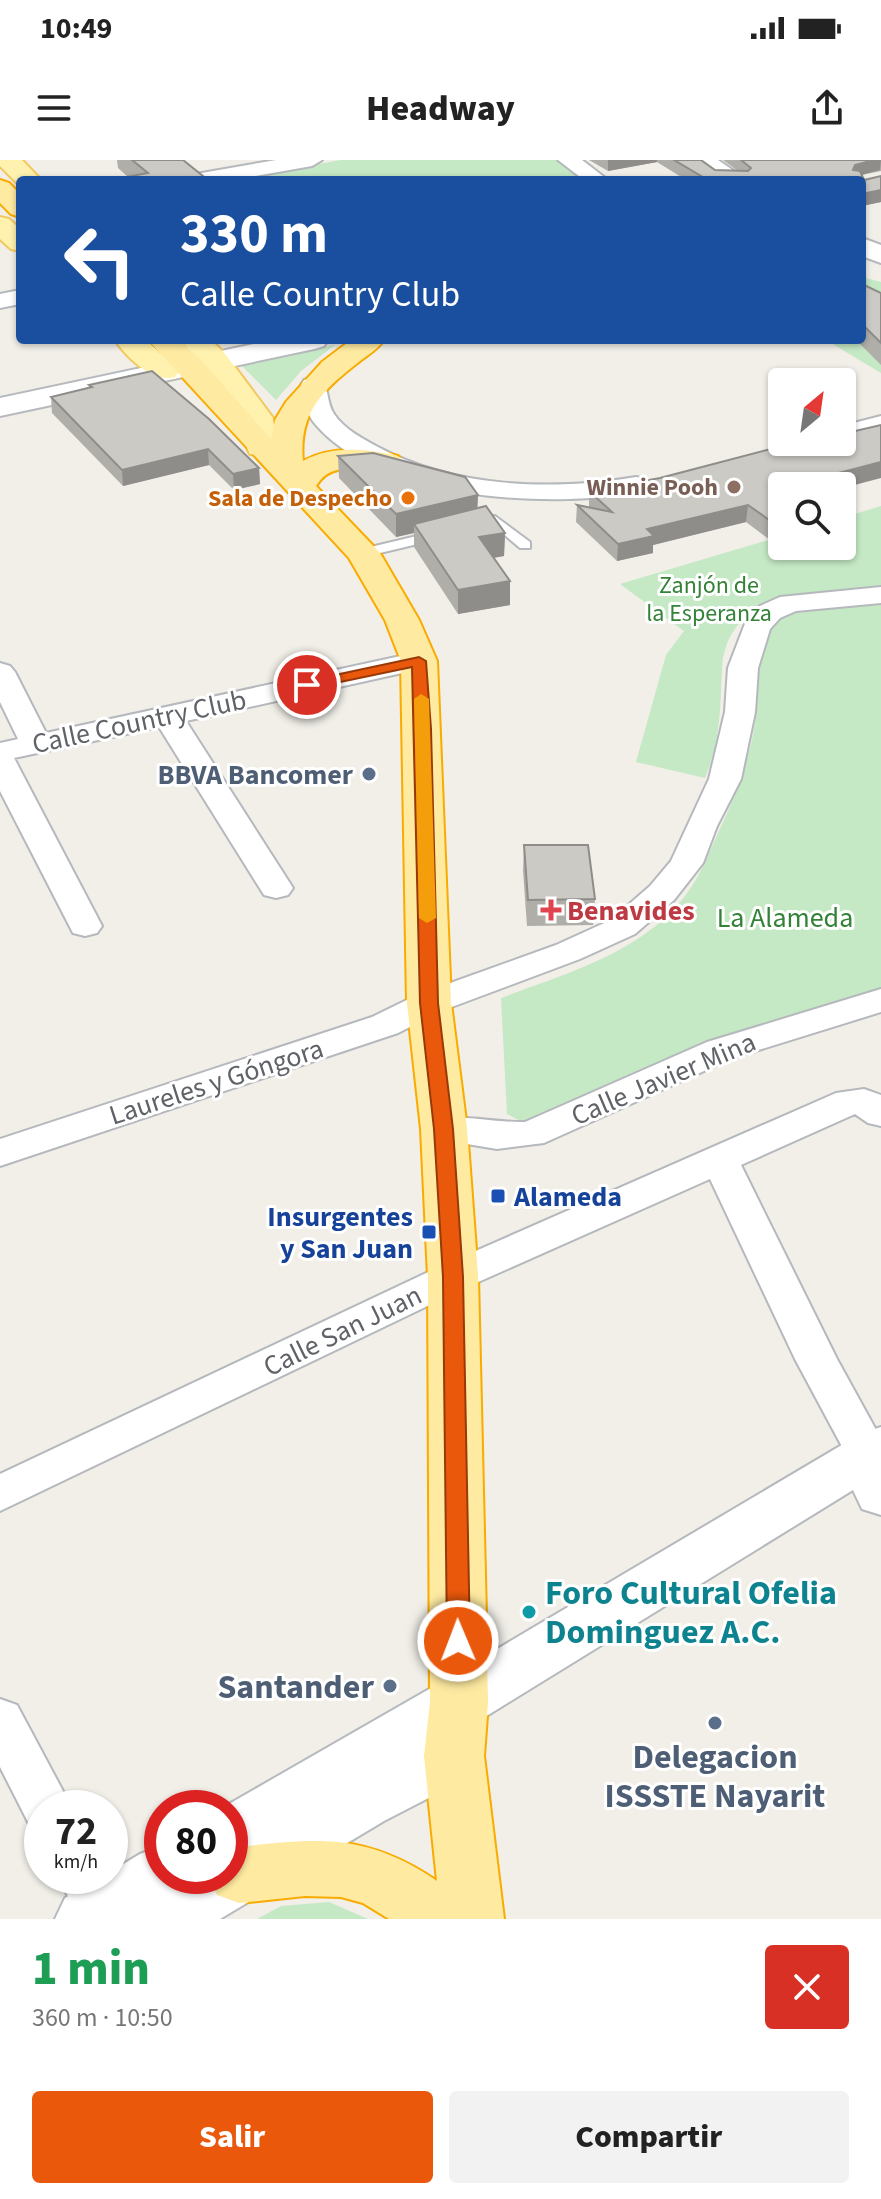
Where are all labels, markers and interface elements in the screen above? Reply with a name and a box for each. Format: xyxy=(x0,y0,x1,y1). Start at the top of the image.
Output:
text: 10:49 xyxy=(40,7,112,50)
text: Headway xyxy=(366,83,515,134)
icon: menu xyxy=(32,86,76,130)
icon: share xyxy=(805,86,849,130)
text: 330 m xyxy=(180,195,328,274)
icon: left xyxy=(48,208,152,312)
text: Calle Country Club xyxy=(180,269,460,320)
north arrow xyxy=(768,368,856,456)
map controls xyxy=(768,368,856,560)
place label: Winnie Pooh xyxy=(586,470,718,505)
button: search xyxy=(768,472,856,560)
marker: Winnie Pooh xyxy=(725,478,743,496)
place label: Sala de Despecho xyxy=(208,481,392,516)
marker: Sala de Despecho xyxy=(399,489,417,507)
park label: Zanjón de la Esperanza xyxy=(646,568,772,631)
pin xyxy=(273,651,341,719)
icon: arrive xyxy=(285,663,329,707)
street label: Calle Country Club xyxy=(28,680,250,764)
place label: BBVA Bancomer xyxy=(158,755,354,795)
marker: BBVA Bancomer xyxy=(360,765,378,783)
place label: Benavides xyxy=(567,891,695,931)
park label: La Alameda xyxy=(717,898,853,938)
marker: Benavides xyxy=(542,901,560,919)
street label: Calle Javier Mina xyxy=(565,1022,762,1136)
street label: Laureles y Góngora xyxy=(104,1028,329,1135)
place label: Alameda xyxy=(513,1177,622,1217)
marker: Alameda xyxy=(489,1187,507,1205)
place label: Insurgentes y San Juan xyxy=(267,1197,413,1269)
marker: Insurgentes y San Juan xyxy=(420,1223,438,1241)
street label: Calle San Juan xyxy=(256,1275,428,1387)
place label: Foro Cultural Ofelia Dominguez A.C. xyxy=(545,1569,837,1657)
position arrow xyxy=(416,1599,500,1683)
marker: Foro Cultural Ofelia Dominguez A.C. xyxy=(520,1603,538,1621)
place label: Santander xyxy=(217,1663,374,1712)
marker: Santander xyxy=(381,1677,399,1695)
marker: Delegacion ISSSTE Nayarit xyxy=(706,1714,724,1732)
place label: Delegacion ISSSTE Nayarit xyxy=(605,1733,825,1821)
speed limit sign: 80 xyxy=(144,1790,248,1894)
text: 72 xyxy=(55,1803,97,1860)
text: km/h xyxy=(54,1848,98,1876)
text: 1 min xyxy=(32,1935,150,2003)
button: close xyxy=(765,1945,849,2029)
text: 360 m · 10:50 xyxy=(32,1999,173,2036)
button: Salir xyxy=(32,2091,433,2183)
button: Compartir xyxy=(449,2091,849,2183)

